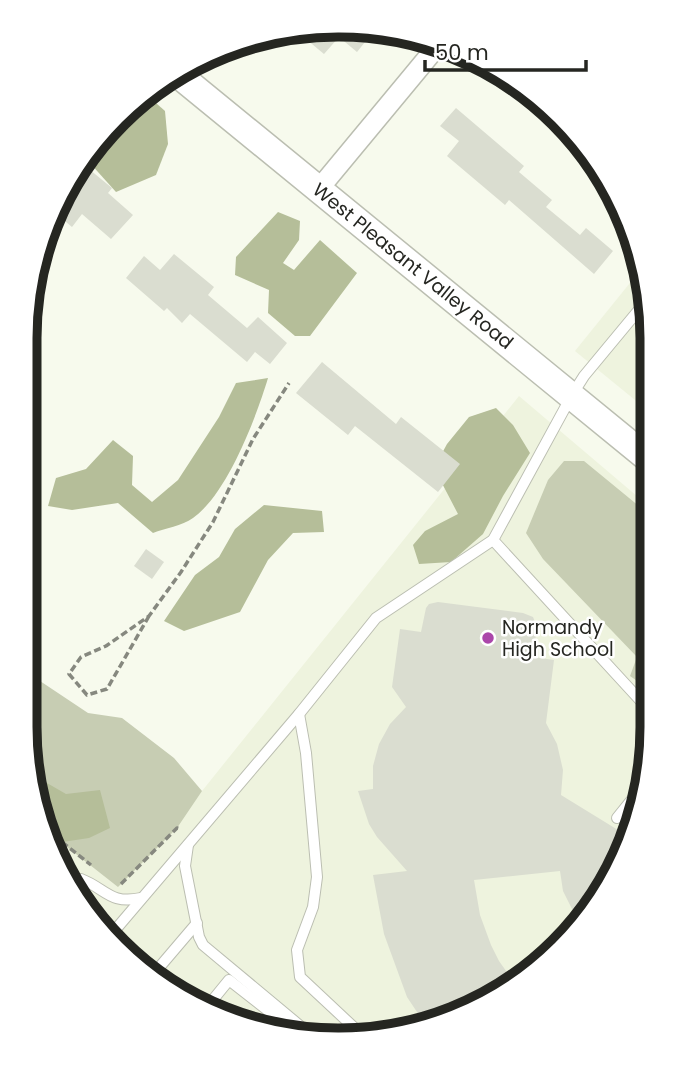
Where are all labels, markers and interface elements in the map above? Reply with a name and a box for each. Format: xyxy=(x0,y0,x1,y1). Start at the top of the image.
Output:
scale bar xyxy=(425,28,586,72)
text: 50 m xyxy=(435,38,489,67)
street label: West Pleasant Valley Road xyxy=(307,176,519,356)
place label: Normandy High School xyxy=(502,614,614,663)
marker: Normandy High School xyxy=(480,630,496,646)

